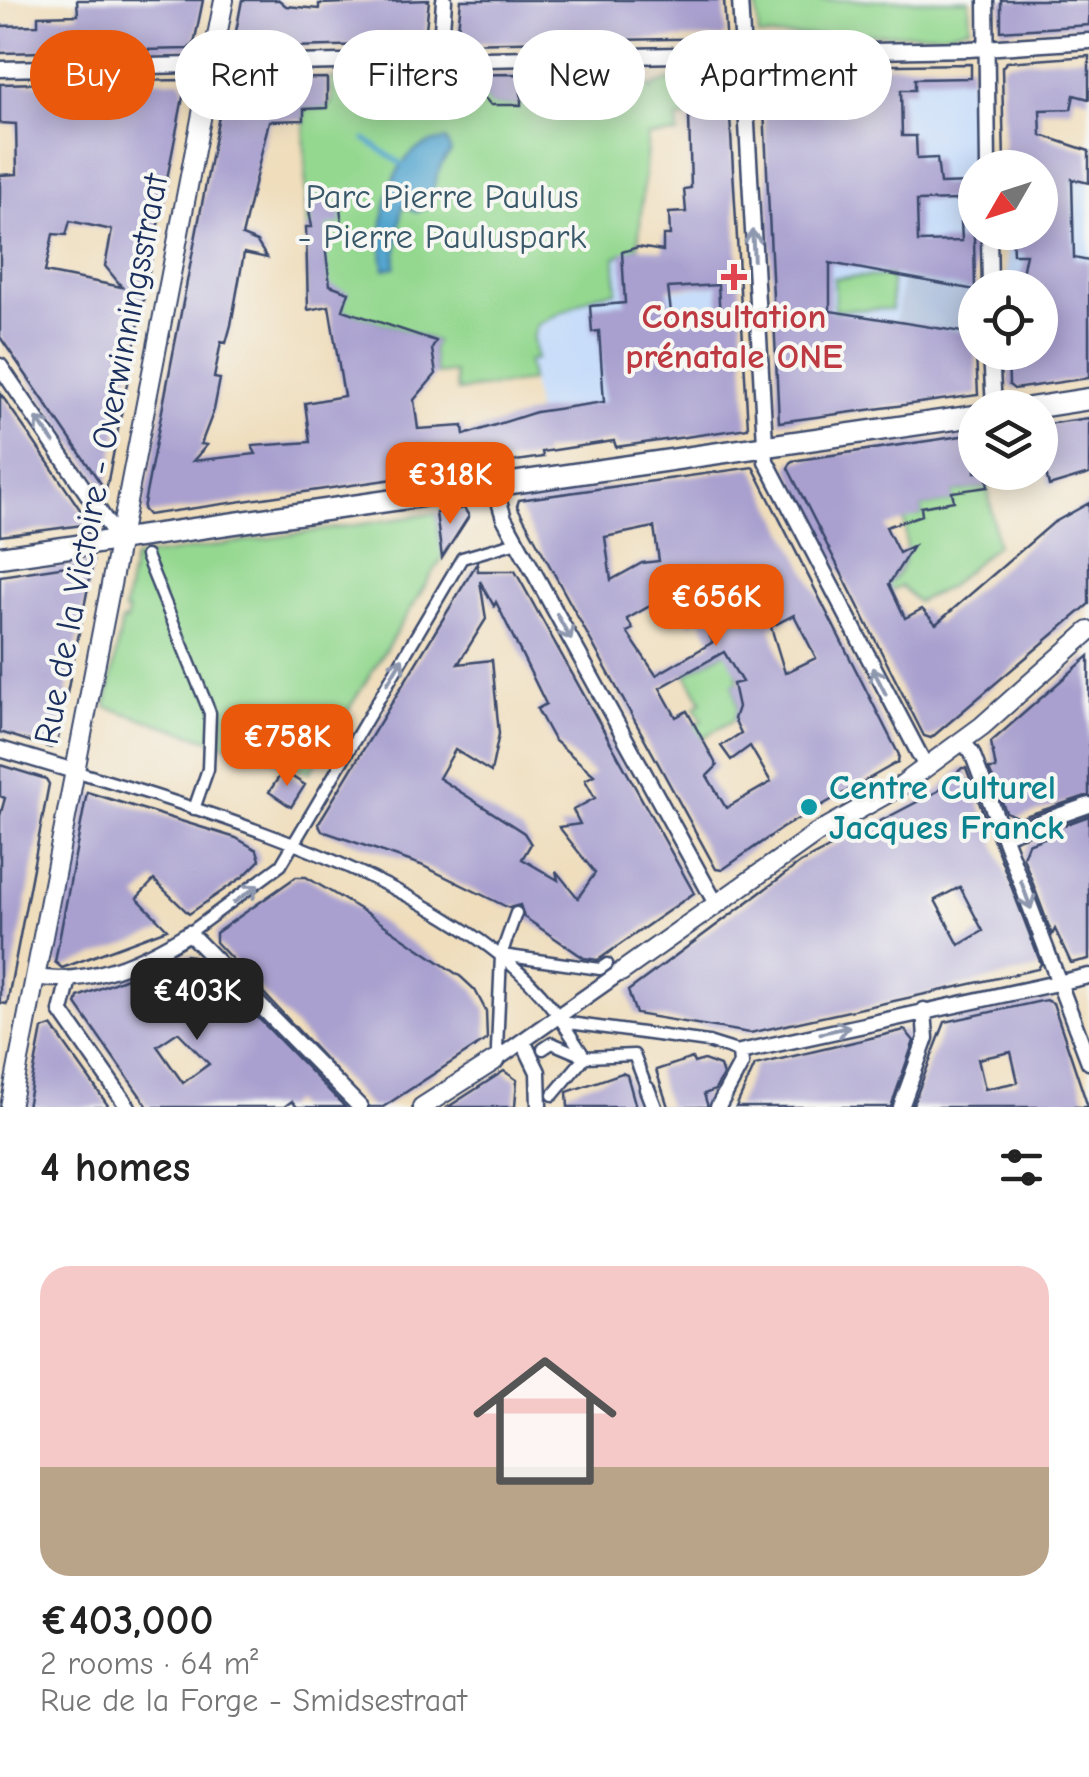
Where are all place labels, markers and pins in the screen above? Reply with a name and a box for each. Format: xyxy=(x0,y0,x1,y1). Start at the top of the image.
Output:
marker: Consultation prénatale ONE xyxy=(721,264,747,290)
place label: Consultation prénatale ONE xyxy=(625,296,843,377)
pin: €318K xyxy=(380,442,520,527)
pin: €656K xyxy=(646,564,786,649)
pin: €758K xyxy=(217,704,357,789)
place label: Centre Culturel Jacques Franck xyxy=(829,767,1064,848)
marker: Centre Culturel Jacques Franck xyxy=(798,796,820,818)
pin: €403K xyxy=(127,958,267,1043)

